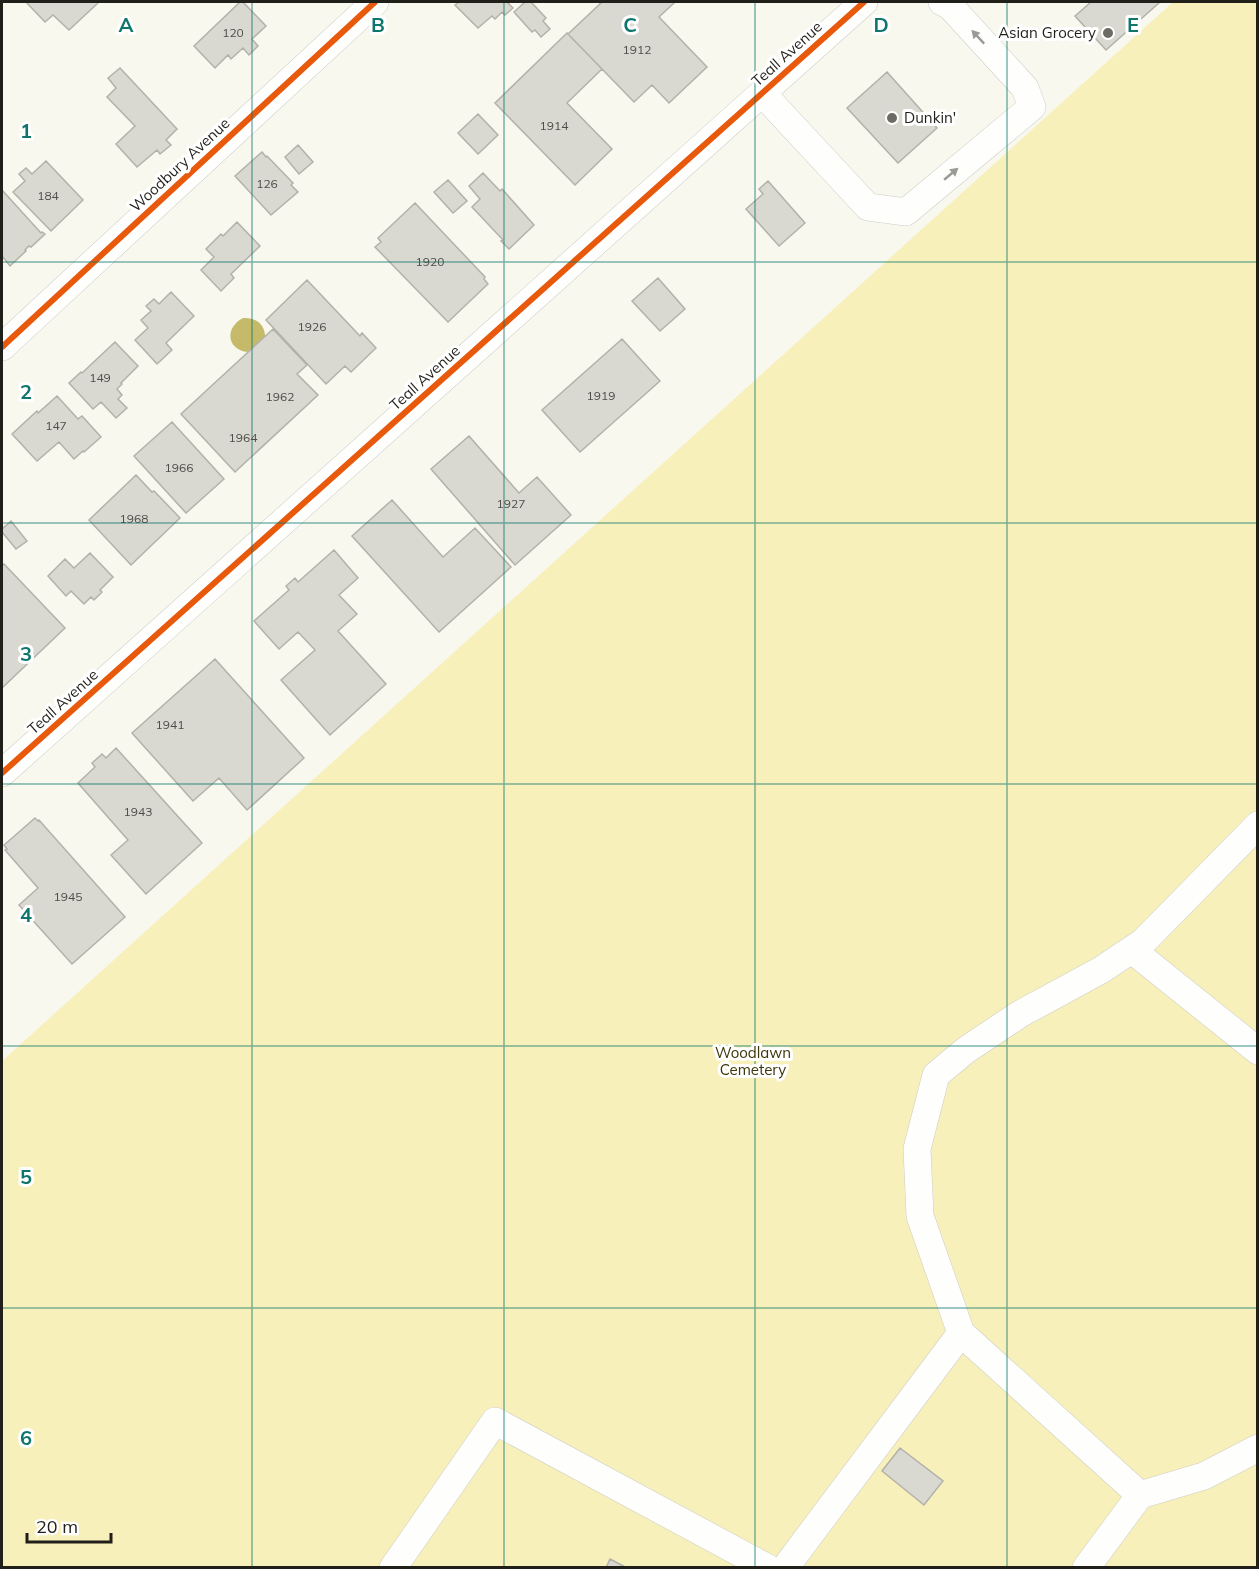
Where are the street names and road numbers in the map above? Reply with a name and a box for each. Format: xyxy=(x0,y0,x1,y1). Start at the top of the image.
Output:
street label: Teall Avenue xyxy=(747,17,826,90)
street label: Woodbury Avenue xyxy=(126,113,234,216)
street label: Teall Avenue xyxy=(385,341,464,414)
street label: Teall Avenue xyxy=(23,665,102,738)

